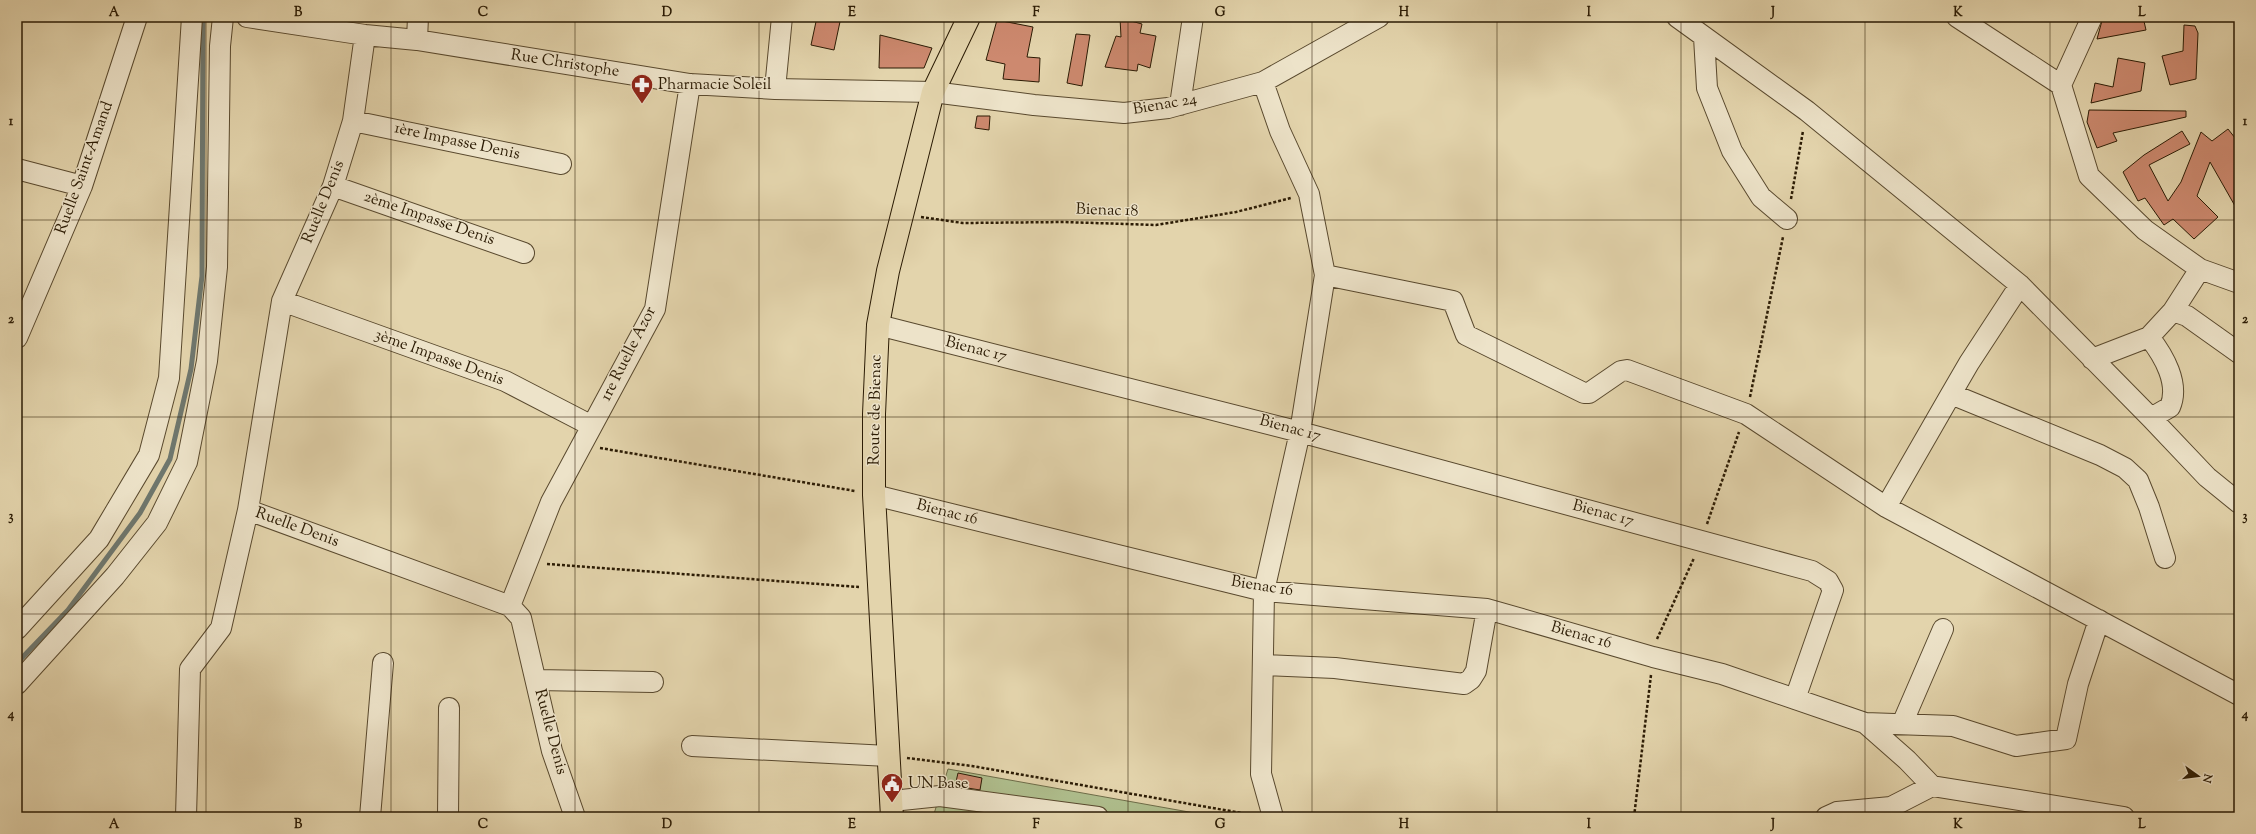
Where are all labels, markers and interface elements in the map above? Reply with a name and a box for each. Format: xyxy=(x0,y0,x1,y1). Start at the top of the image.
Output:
text: A xyxy=(109,4,120,22)
text: B xyxy=(294,4,303,22)
text: C xyxy=(478,4,488,22)
text: D xyxy=(662,4,672,22)
text: E xyxy=(848,4,856,22)
text: F xyxy=(1032,4,1040,22)
text: G xyxy=(1215,4,1226,22)
text: H xyxy=(1399,4,1410,22)
text: I xyxy=(1587,4,1592,22)
text: J xyxy=(1770,4,1775,22)
text: K xyxy=(1953,4,1963,22)
text: L xyxy=(2138,4,2146,22)
street label: Rue Christophe xyxy=(509,44,621,84)
pharmacy icon: Pharmacie Soleil xyxy=(629,72,655,105)
place label: Pharmacie Soleil xyxy=(658,74,772,97)
street label: Bienac 24 xyxy=(1131,88,1199,122)
street label: Ruelle Saint-Amand xyxy=(50,98,120,238)
text: 1 xyxy=(9,113,14,131)
text: 1 xyxy=(2243,113,2248,131)
street label: 1ère Impasse Denis xyxy=(392,117,522,167)
street label: Ruelle Denis xyxy=(297,157,351,247)
street label: 2ème Impasse Denis xyxy=(360,186,498,252)
street label: Bienac 18 xyxy=(1075,198,1139,224)
street label: 1re Ruelle Azor xyxy=(595,303,663,405)
text: 2 xyxy=(8,311,15,329)
text: 2 xyxy=(2242,311,2249,329)
street label: 3ème Impasse Denis xyxy=(371,324,507,392)
street label: Bienac 17 xyxy=(943,331,1009,369)
street label: Route de Bienac xyxy=(864,354,888,466)
street label: Bienac 17 xyxy=(1257,410,1323,448)
street label: Bienac 16 xyxy=(914,494,980,532)
street label: Bienac 17 xyxy=(1570,495,1636,533)
street label: Ruelle Denis xyxy=(252,502,342,554)
text: 3 xyxy=(8,508,14,526)
text: 3 xyxy=(2242,508,2248,526)
street label: Bienac 16 xyxy=(1229,571,1295,603)
street label: Bienac 16 xyxy=(1548,616,1614,656)
street label: Ruelle Denis xyxy=(528,687,572,777)
text: 4 xyxy=(7,706,15,724)
text: 4 xyxy=(2241,706,2249,724)
north arrow xyxy=(2178,756,2218,796)
public building icon: UN Base xyxy=(879,771,905,804)
text: N xyxy=(2198,771,2216,785)
place label: UN Base xyxy=(908,773,968,796)
text: A xyxy=(109,816,120,834)
text: B xyxy=(294,816,303,834)
text: C xyxy=(478,816,488,834)
text: D xyxy=(662,816,672,834)
text: E xyxy=(848,816,856,834)
text: F xyxy=(1032,816,1040,834)
text: G xyxy=(1215,816,1226,834)
text: H xyxy=(1399,816,1410,834)
text: I xyxy=(1587,816,1592,834)
text: J xyxy=(1770,816,1775,834)
text: K xyxy=(1953,816,1963,834)
text: L xyxy=(2138,816,2146,834)

